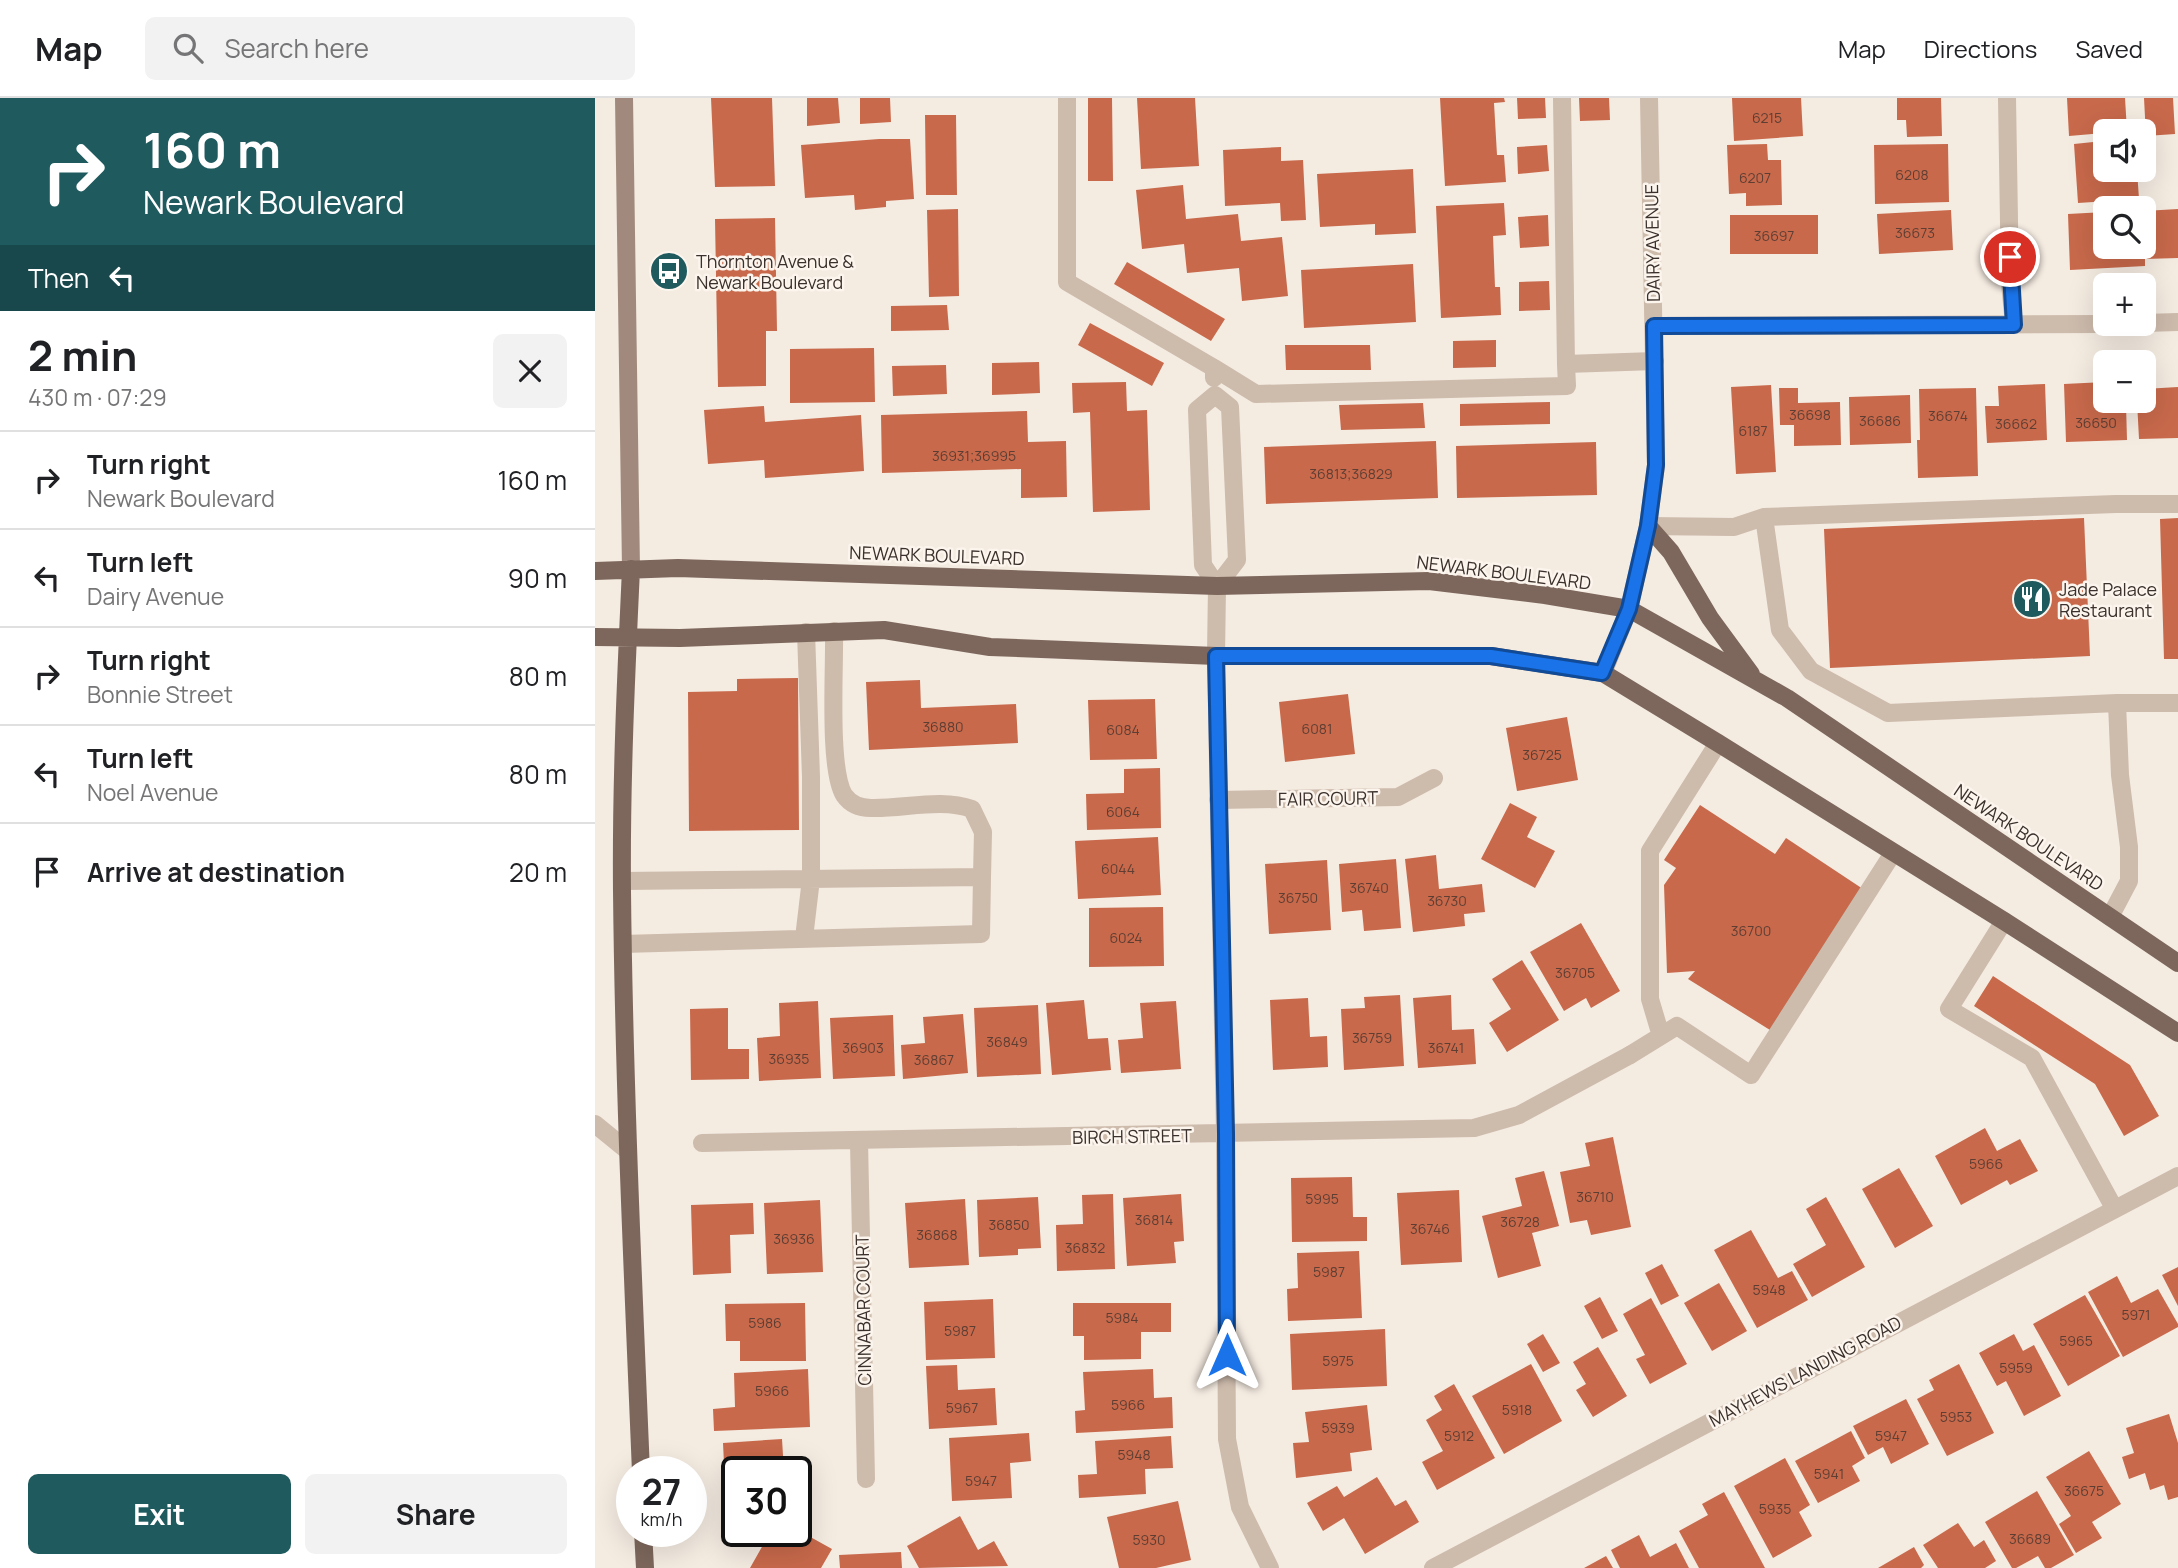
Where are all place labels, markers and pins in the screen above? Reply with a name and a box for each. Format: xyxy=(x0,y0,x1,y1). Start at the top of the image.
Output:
pin xyxy=(1980,227,2040,287)
place label: Thornton Avenue & Newark Boulevard xyxy=(696,249,854,294)
bus stop icon: Thornton Avenue & Newark Boulevard xyxy=(648,250,690,292)
place label: Jade Palace Restaurant xyxy=(2059,577,2157,622)
restaurant icon: Jade Palace Restaurant xyxy=(2011,578,2053,620)

